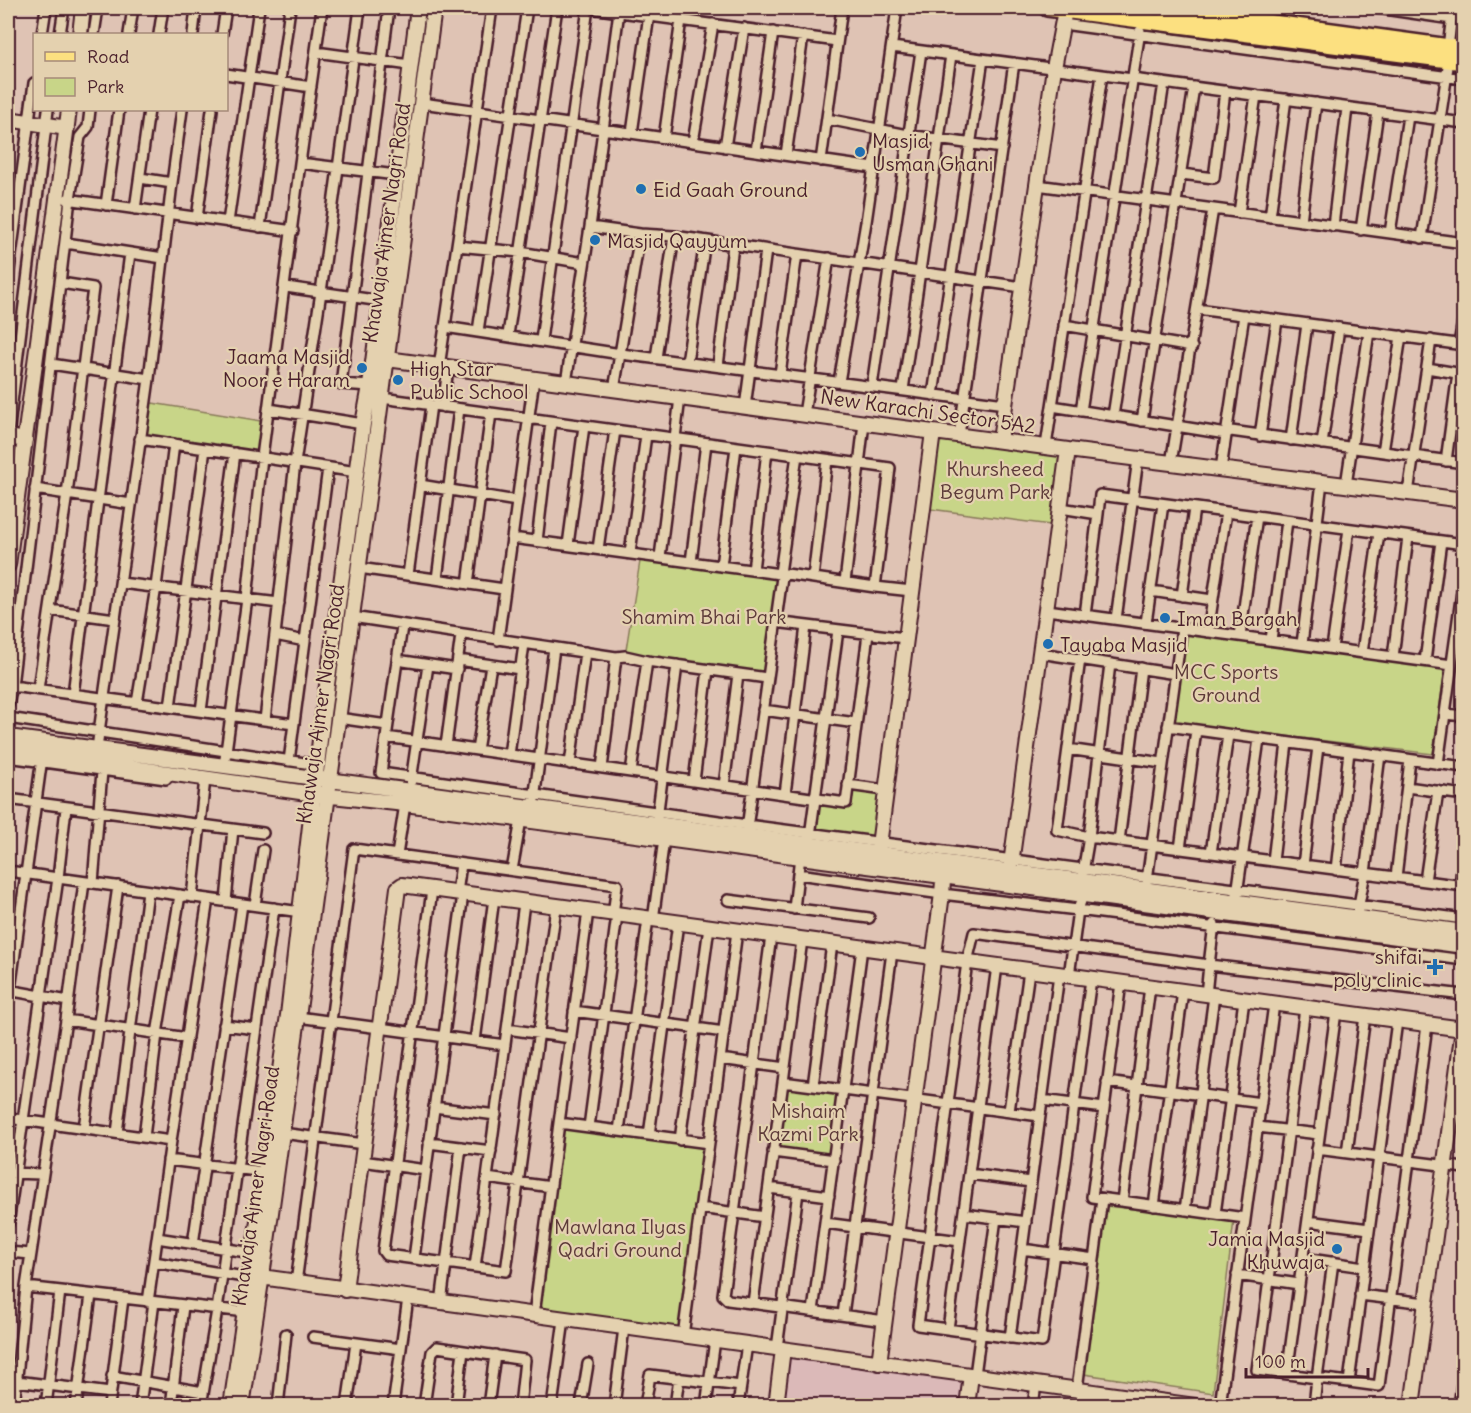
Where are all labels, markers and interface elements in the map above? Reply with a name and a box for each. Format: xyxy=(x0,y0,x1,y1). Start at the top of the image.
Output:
legend xyxy=(33,33,228,111)
text: Road xyxy=(87,45,130,68)
text: Park xyxy=(87,75,124,98)
street label: Khawaja Ajmer Nagri Road xyxy=(357,101,415,345)
place label: Masjid Usman Ghani xyxy=(872,128,993,176)
marker: Masjid Usman Ghani xyxy=(853,145,867,159)
place label: Eid Gaah Ground xyxy=(653,177,808,202)
marker: Eid Gaah Ground xyxy=(634,182,648,196)
place label: Masjid Qayyum xyxy=(607,228,747,253)
marker: Masjid Qayyum xyxy=(588,233,602,247)
place label: Jaama Masjid Noor e Haram xyxy=(223,344,350,392)
place label: High Star Public School xyxy=(410,356,528,404)
marker: Jaama Masjid Noor e Haram xyxy=(355,361,369,375)
marker: High Star Public School xyxy=(391,373,405,387)
street label: New Karachi Sector 5A2 xyxy=(819,384,1037,438)
park label: Khursheed Begum Park xyxy=(940,456,1050,504)
street label: Khawaja Ajmer Nagri Road xyxy=(291,582,349,826)
park label: Shamim Bhai Park xyxy=(621,604,787,629)
place label: Iman Bargah xyxy=(1177,606,1297,631)
marker: Iman Bargah xyxy=(1158,611,1172,625)
place label: Tayaba Masjid xyxy=(1060,632,1188,657)
marker: Tayaba Masjid xyxy=(1041,637,1055,651)
park label: MCC Sports Ground xyxy=(1174,659,1278,707)
place label: shifai poly clinic xyxy=(1333,944,1422,992)
marker: shifai poly clinic xyxy=(1426,958,1444,976)
street label: Khawaja Ajmer Nagri Road xyxy=(226,1064,284,1308)
park label: Mishaim Kazmi Park xyxy=(757,1098,859,1146)
park label: Mawlana Ilyas Qadri Ground xyxy=(554,1214,686,1262)
place label: Jamia Masjid Khuwaja xyxy=(1208,1226,1325,1274)
marker: Jamia Masjid Khuwaja xyxy=(1330,1242,1344,1256)
scale bar xyxy=(1246,1341,1368,1379)
text: 100 m xyxy=(1255,1350,1306,1373)

